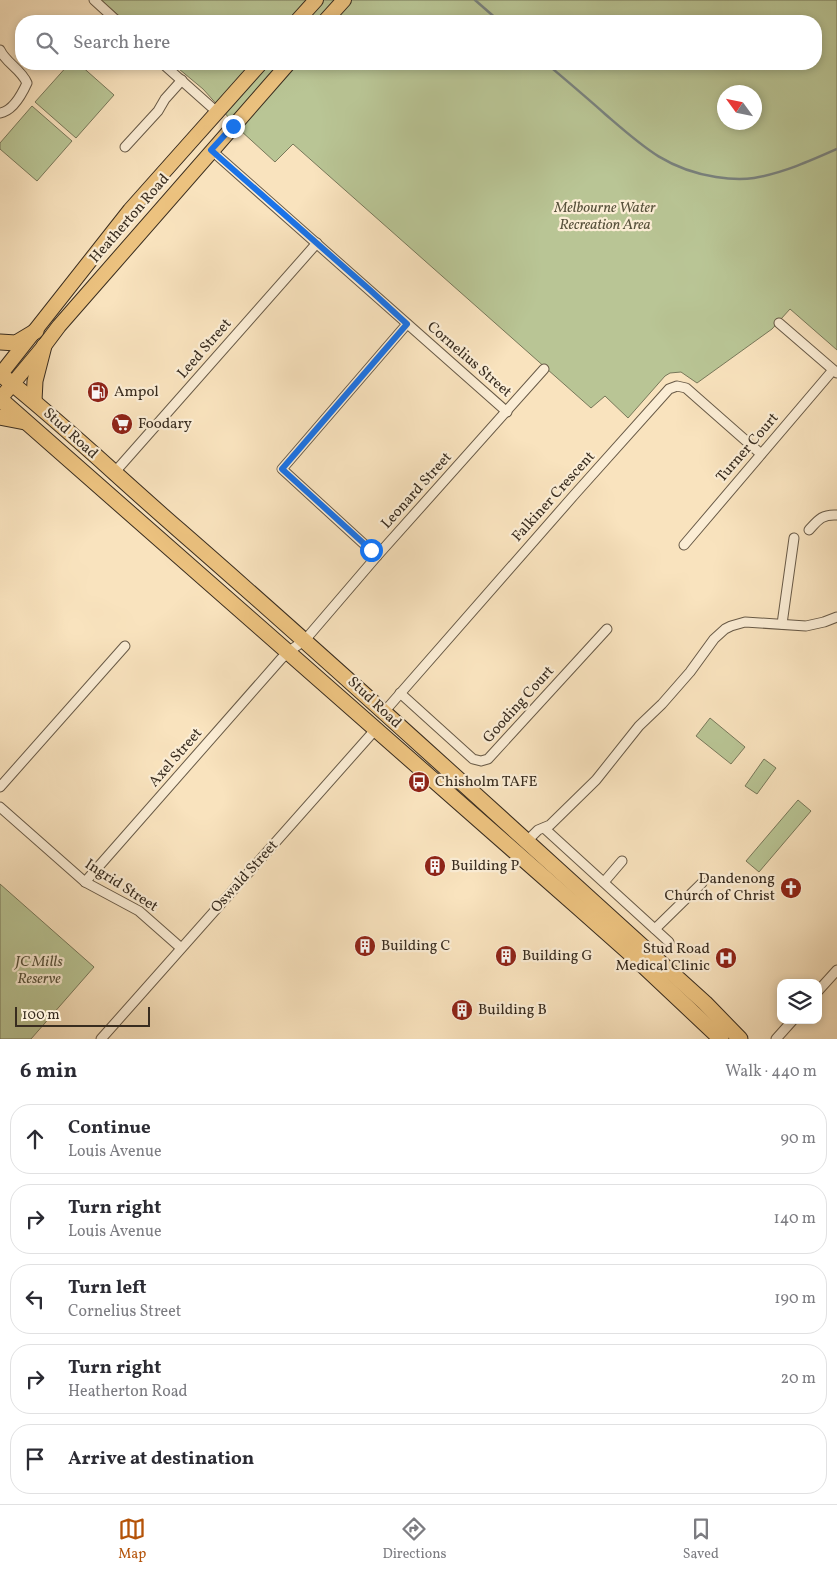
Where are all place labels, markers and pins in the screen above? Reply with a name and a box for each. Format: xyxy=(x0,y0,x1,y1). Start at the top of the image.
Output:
fuel station icon: Ampol xyxy=(86,380,110,404)
place label: Ampol xyxy=(114,382,159,403)
supermarket icon: Foodary xyxy=(110,412,134,436)
place label: Foodary xyxy=(138,414,192,435)
bus stop icon: Chisholm TAFE xyxy=(407,770,431,794)
place label: Chisholm TAFE xyxy=(435,772,537,793)
building icon: Building P xyxy=(423,854,447,878)
place label: Building P xyxy=(451,856,519,877)
place label: Dandenong Church of Christ xyxy=(664,869,775,907)
church icon: Dandenong Church of Christ xyxy=(779,876,803,900)
building icon: Building C xyxy=(353,934,377,958)
place label: Building C xyxy=(381,936,450,957)
place label: Stud Road Medical Clinic xyxy=(616,939,710,977)
building icon: Building G xyxy=(494,944,518,968)
place label: Building G xyxy=(522,946,592,967)
hospital icon: Stud Road Medical Clinic xyxy=(714,946,738,970)
building icon: Building B xyxy=(450,998,474,1022)
place label: Building B xyxy=(478,1000,547,1021)

